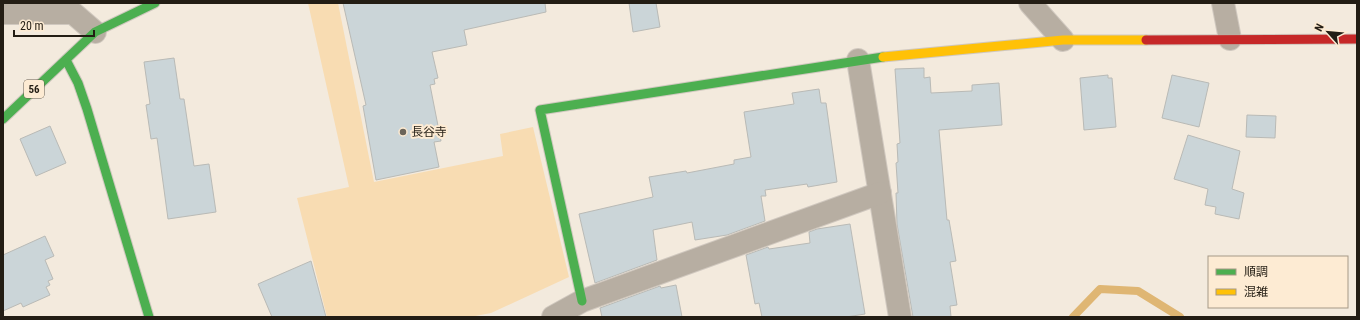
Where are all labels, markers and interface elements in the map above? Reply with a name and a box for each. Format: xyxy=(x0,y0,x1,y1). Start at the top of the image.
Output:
scale bar xyxy=(14,12,94,38)
north arrow xyxy=(1308,12,1348,52)
text: 20 m xyxy=(20,19,44,33)
text: N xyxy=(1312,22,1327,34)
road number: 56 xyxy=(24,80,44,98)
place label: 長谷寺 xyxy=(411,125,447,139)
marker: 長谷寺 xyxy=(398,127,408,137)
legend xyxy=(1208,256,1348,308)
text: 順調 xyxy=(1244,265,1268,279)
text: 混雑 xyxy=(1244,285,1268,299)

